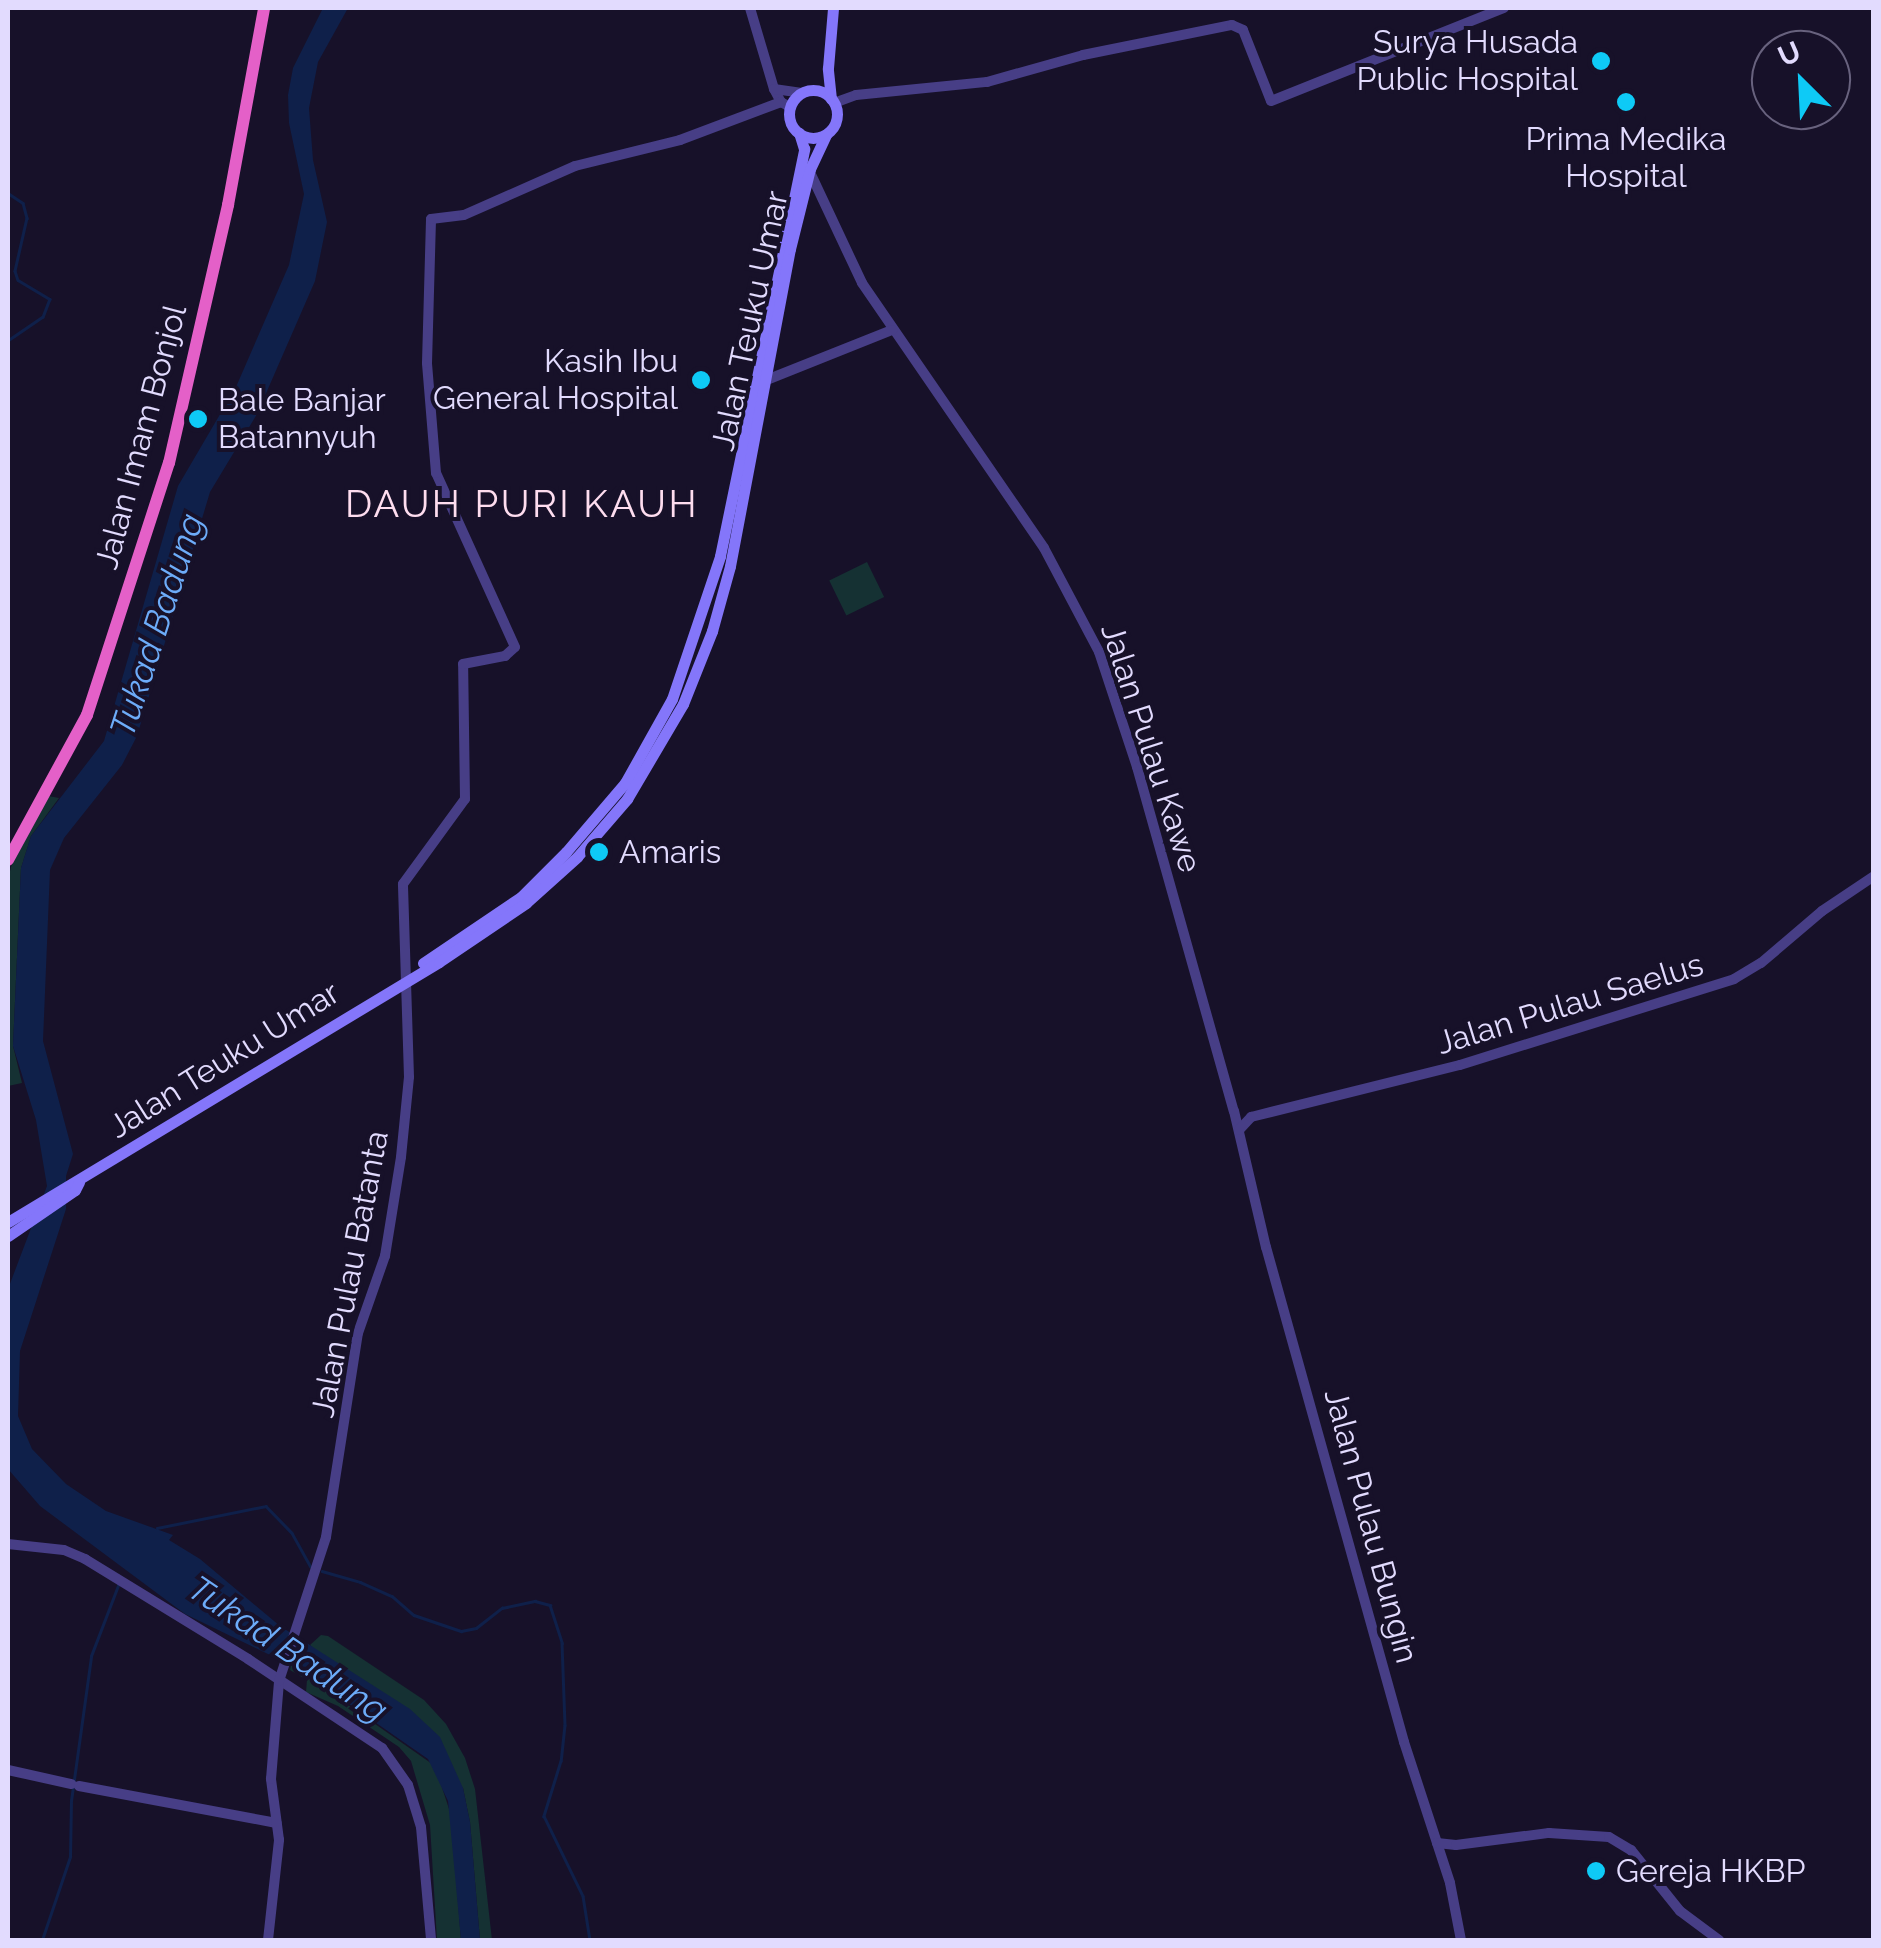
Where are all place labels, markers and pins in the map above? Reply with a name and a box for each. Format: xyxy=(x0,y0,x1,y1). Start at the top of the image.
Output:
place label: Surya Husada Public Hospital xyxy=(1357,24,1578,99)
marker: Surya Husada Public Hospital xyxy=(1588,48,1614,74)
marker: Prima Medika Hospital xyxy=(1613,89,1639,115)
place label: Prima Medika Hospital xyxy=(1526,121,1726,196)
place label: Kasih Ibu General Hospital xyxy=(432,343,678,418)
marker: Kasih Ibu General Hospital xyxy=(688,367,714,393)
place label: Bale Banjar Batannyuh xyxy=(218,382,386,457)
marker: Bale Banjar Batannyuh xyxy=(187,408,209,430)
place label: Amaris xyxy=(619,833,721,871)
marker: Amaris xyxy=(588,841,610,863)
place label: Gereja HKBP xyxy=(1616,1852,1805,1890)
marker: Gereja HKBP xyxy=(1585,1860,1607,1882)

